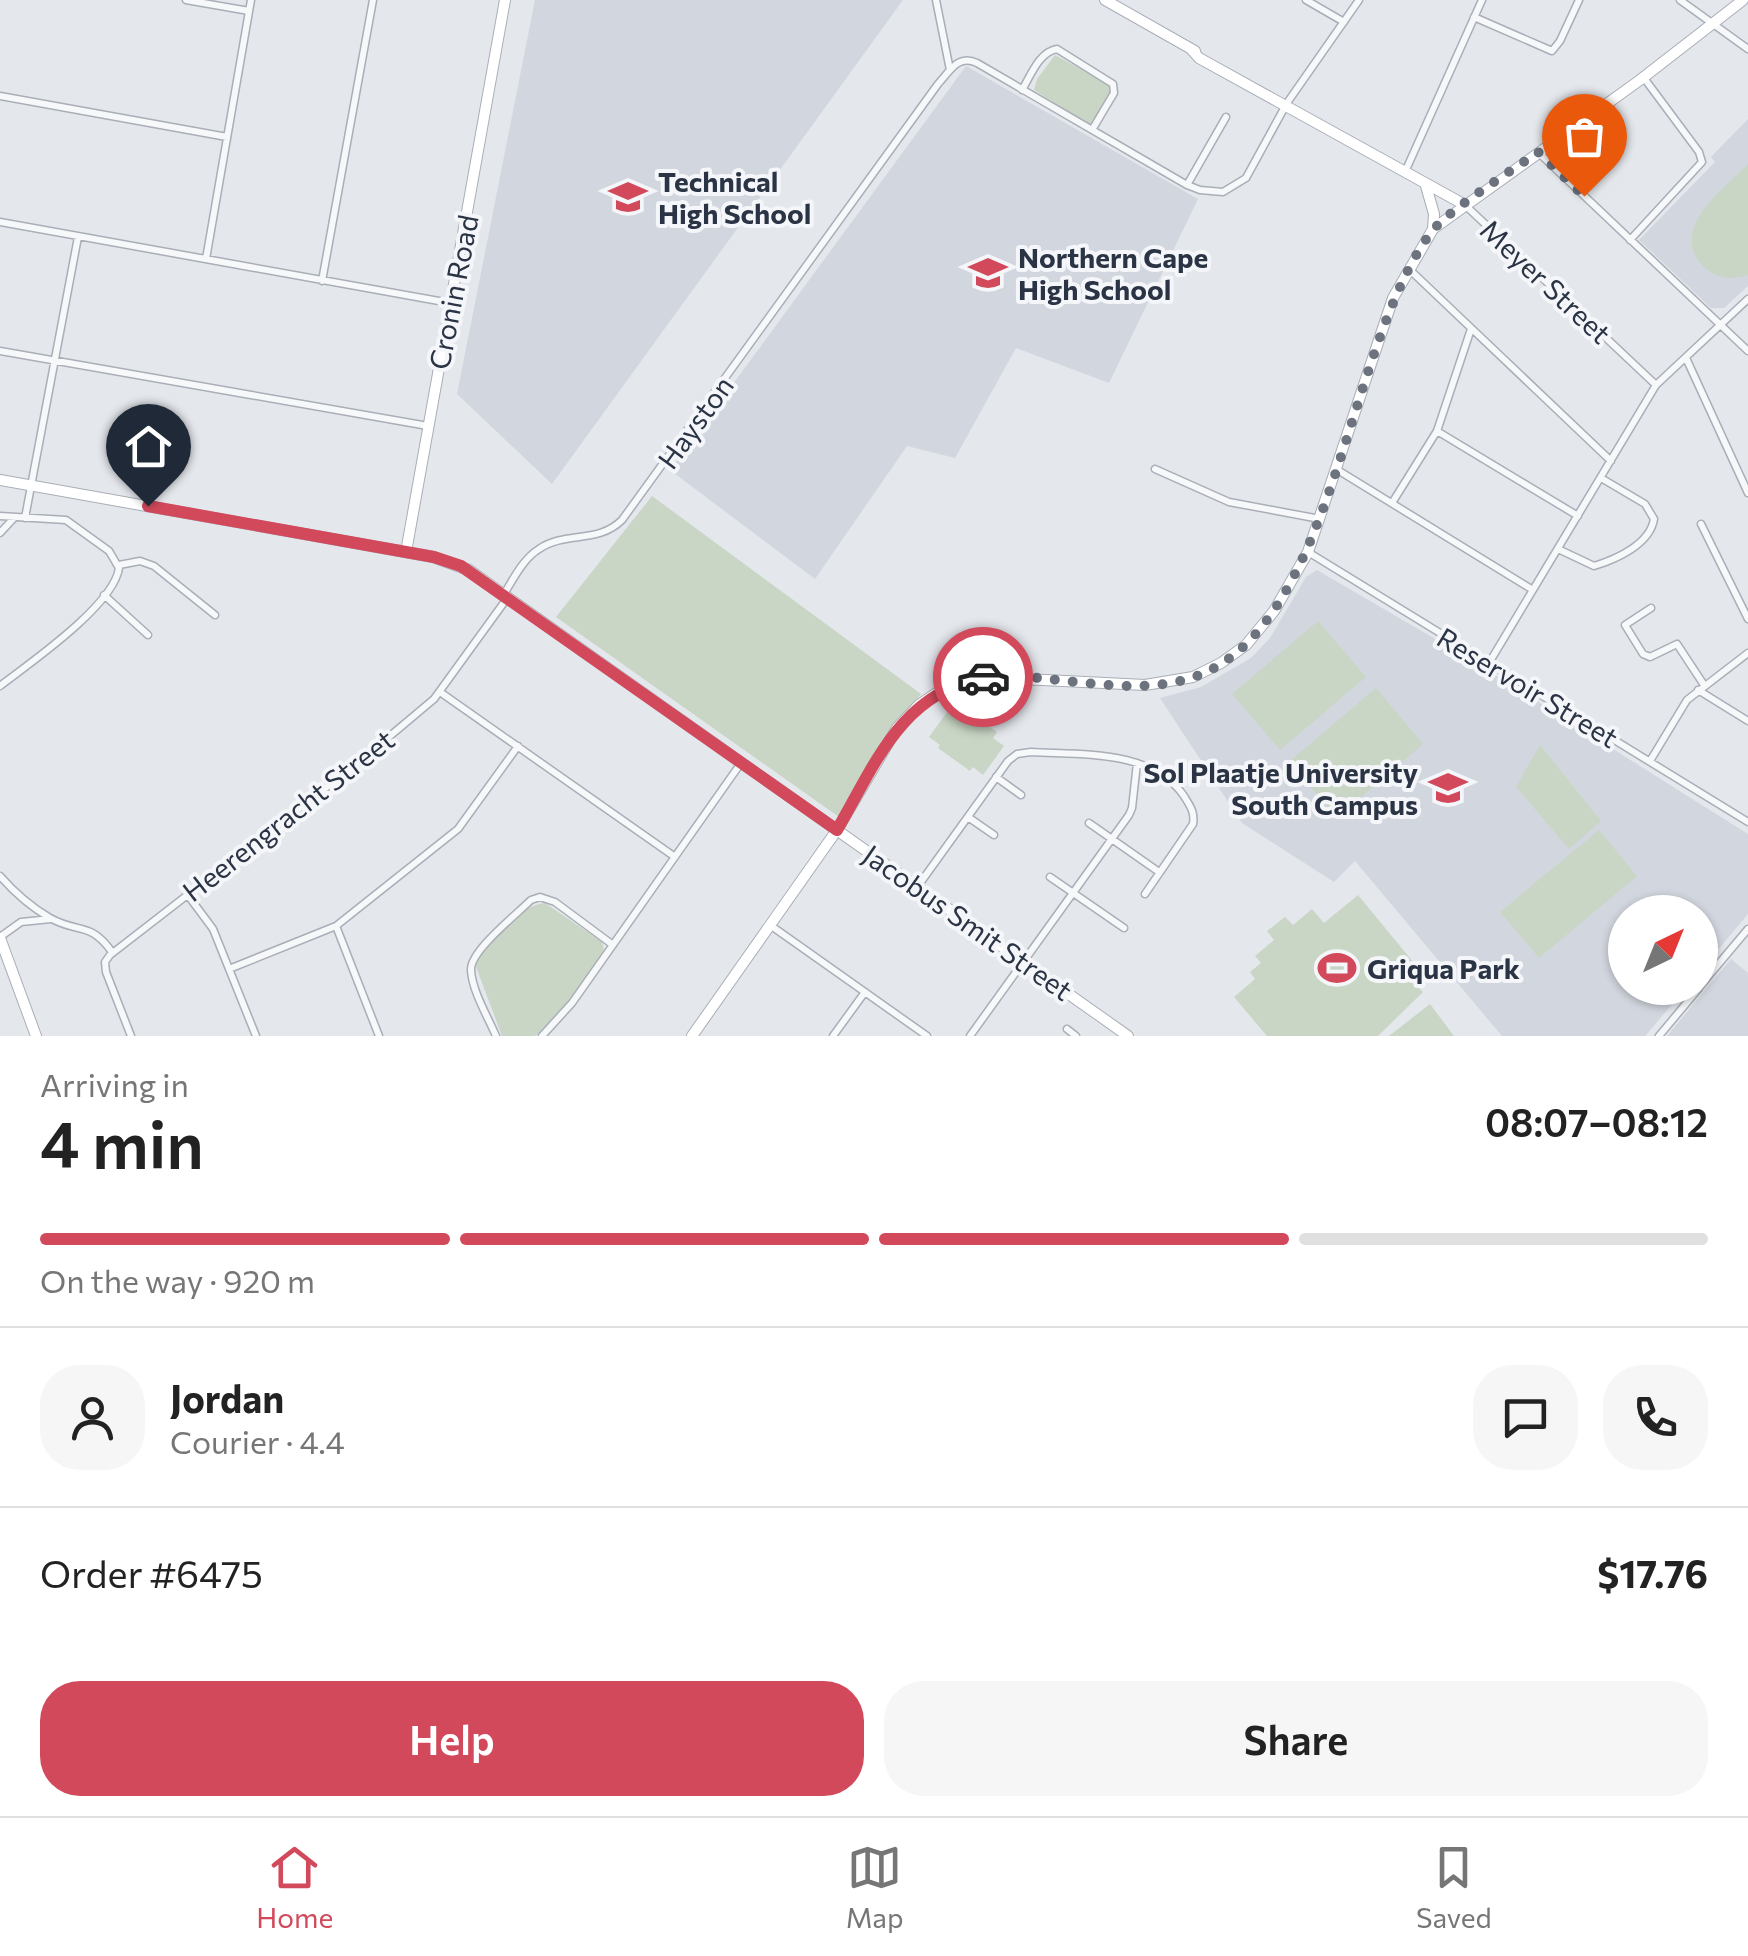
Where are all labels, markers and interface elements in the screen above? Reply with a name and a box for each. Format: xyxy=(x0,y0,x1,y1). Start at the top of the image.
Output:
pin xyxy=(1542,94,1627,197)
icon: bag xyxy=(1557,109,1612,164)
place label: Technical High School xyxy=(658,164,811,230)
school or university icon: Technical High School xyxy=(607,176,649,218)
street label: Cronin Road xyxy=(421,212,485,372)
street label: Meyer Street xyxy=(1474,212,1618,350)
place label: Northern Cape High School xyxy=(1018,240,1208,306)
school or university icon: Northern Cape High School xyxy=(967,252,1009,294)
street label: Hayston xyxy=(650,369,740,475)
pin xyxy=(106,404,191,507)
icon: home xyxy=(121,419,176,474)
street label: Reservoir Street xyxy=(1431,620,1625,754)
courier xyxy=(933,627,1033,727)
icon: car xyxy=(956,650,1011,705)
street label: Heerengracht Street xyxy=(176,722,400,908)
place label: Sol Plaatje University South Campus xyxy=(1144,755,1418,821)
school or university icon: Sol Plaatje University South Campus xyxy=(1427,767,1469,809)
street label: Jacobus Smit Street xyxy=(857,837,1079,1007)
north arrow xyxy=(1608,895,1718,1005)
map controls xyxy=(1608,895,1718,1005)
sports icon: Griqua Park xyxy=(1316,947,1358,989)
place label: Griqua Park xyxy=(1367,951,1520,985)
text: Arriving in xyxy=(40,1064,189,1104)
text: 08:07–08:12 xyxy=(1485,1098,1708,1145)
text: 4 min xyxy=(40,1102,204,1181)
text: On the way · 920 m xyxy=(40,1260,315,1300)
button: person xyxy=(40,1365,145,1470)
button: chat xyxy=(1473,1365,1578,1470)
button: phone xyxy=(1603,1365,1708,1470)
text: Jordan xyxy=(170,1374,284,1421)
text: Courier · 4.4 xyxy=(170,1421,345,1461)
text: Order #6475 xyxy=(40,1549,263,1596)
text: $17.76 xyxy=(1597,1549,1708,1596)
button: Help xyxy=(40,1681,864,1796)
button: Share xyxy=(884,1681,1708,1796)
tab: Home xyxy=(256,1840,333,1934)
tab: Map xyxy=(846,1840,904,1934)
tab: Saved xyxy=(1416,1840,1492,1934)

